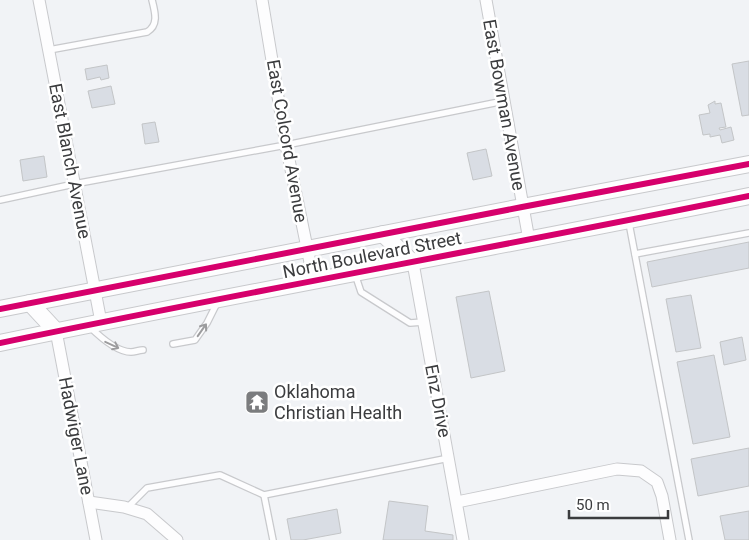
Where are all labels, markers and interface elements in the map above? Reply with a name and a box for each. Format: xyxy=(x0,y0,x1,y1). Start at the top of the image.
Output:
street label: East Bowman Avenue xyxy=(479,18,530,192)
street label: East Colcord Avenue xyxy=(263,58,312,224)
street label: East Blanch Avenue xyxy=(45,82,96,240)
street label: North Boulevard Street xyxy=(281,227,463,282)
one-way arrow xyxy=(197,323,207,337)
one-way arrow xyxy=(104,341,119,350)
street label: Enz Drive xyxy=(421,363,456,439)
street label: Hadwiger Lane xyxy=(55,375,98,497)
place label: Oklahoma Christian Health xyxy=(274,381,402,423)
temple icon: Oklahoma Christian Health xyxy=(244,389,270,415)
scale bar xyxy=(569,488,668,520)
text: 50 m xyxy=(576,496,610,514)

